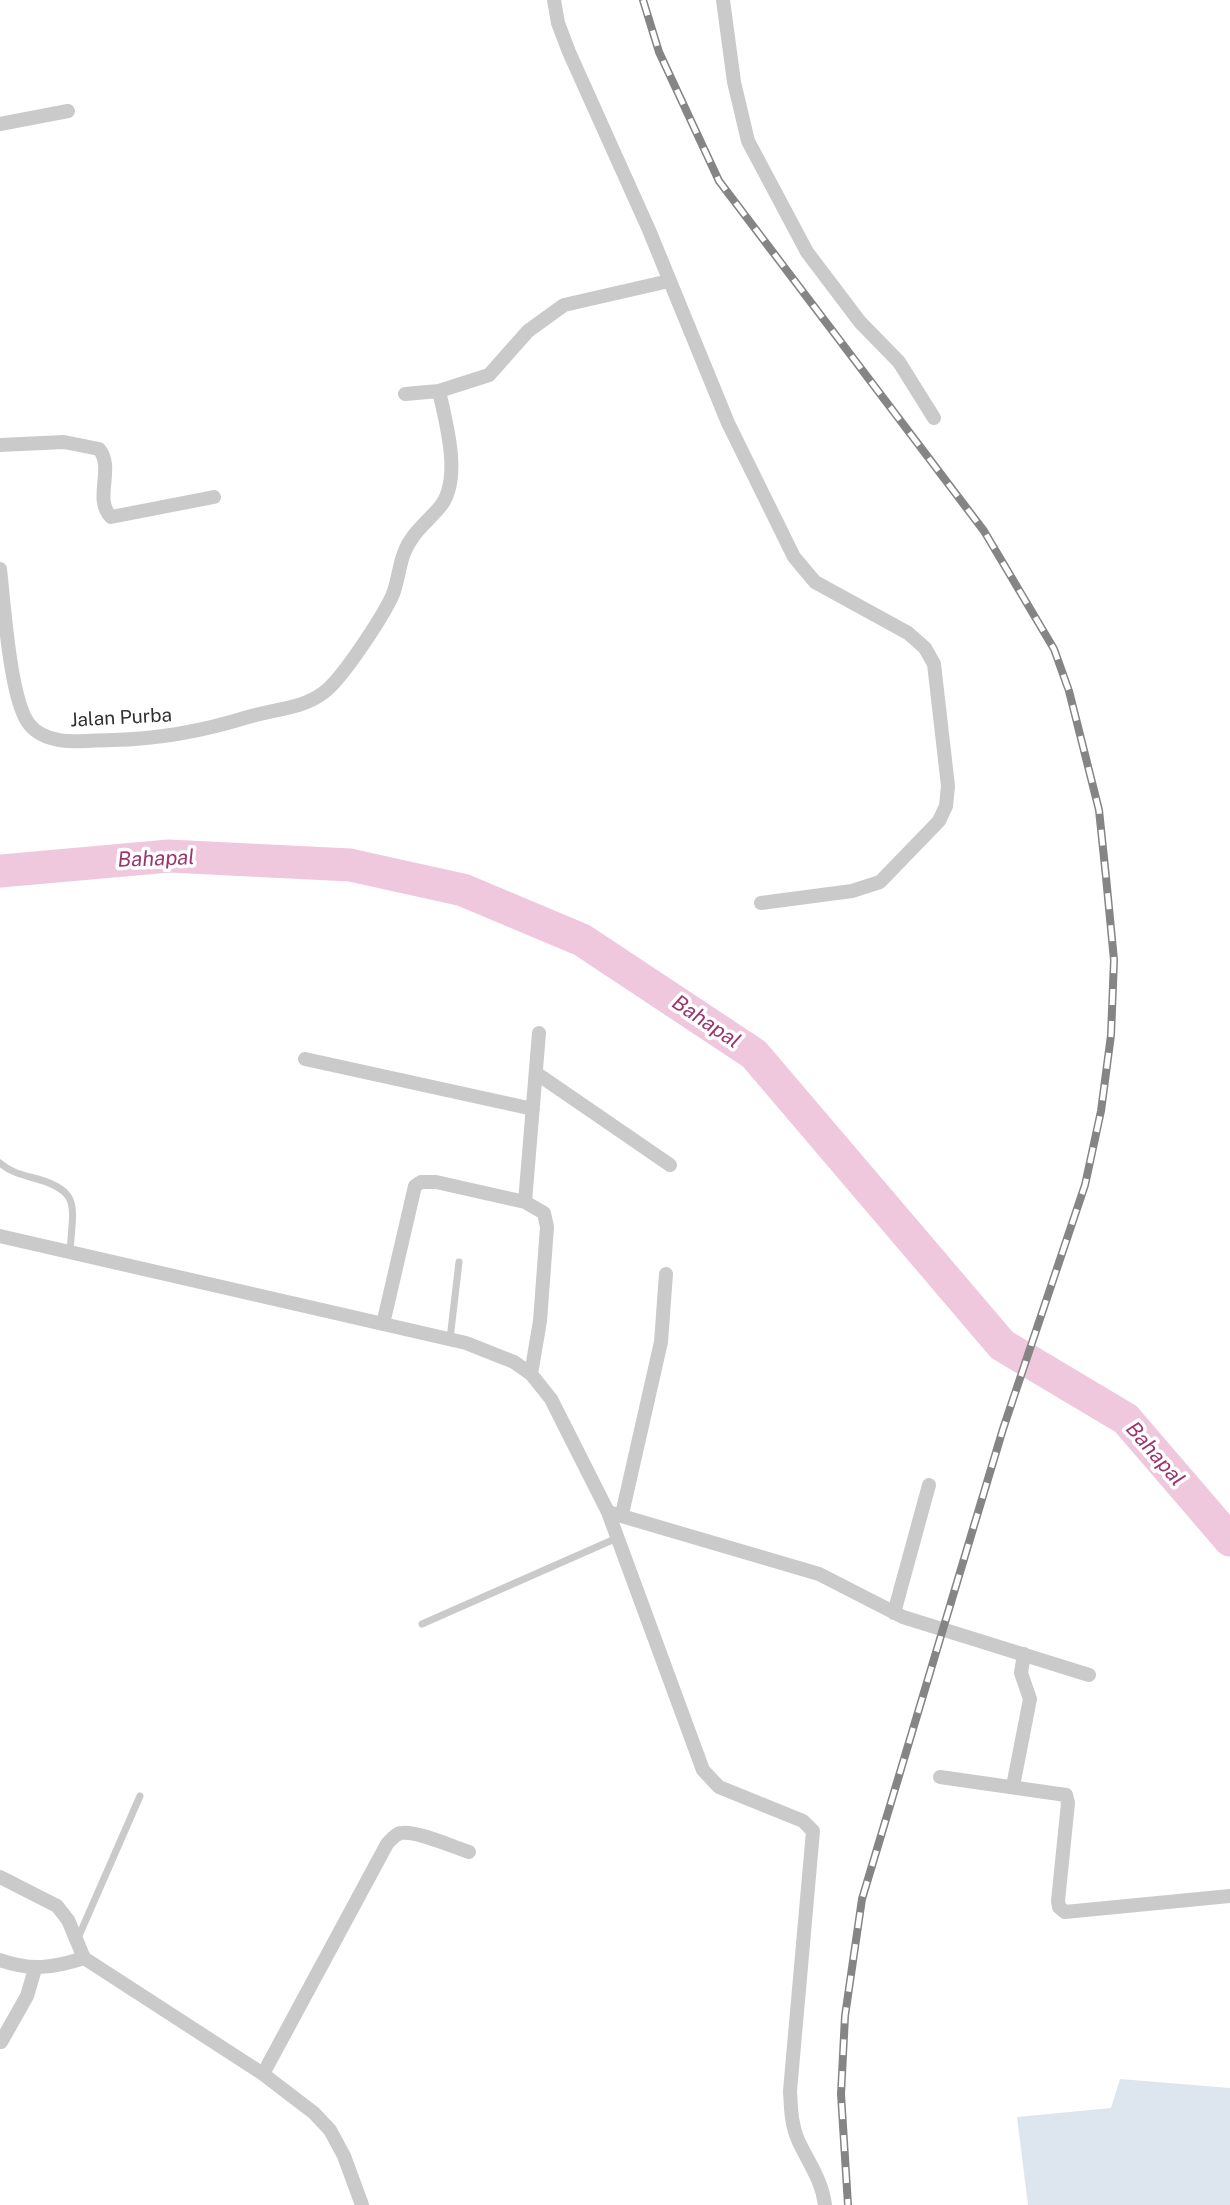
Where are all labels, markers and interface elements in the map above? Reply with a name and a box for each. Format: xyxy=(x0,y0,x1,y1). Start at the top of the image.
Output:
street label: Jalan Purba xyxy=(69,704,173,732)
water label: Bahapal xyxy=(117,845,195,873)
water label: Bahapal xyxy=(667,990,745,1054)
water label: Bahapal xyxy=(1120,1417,1190,1491)

